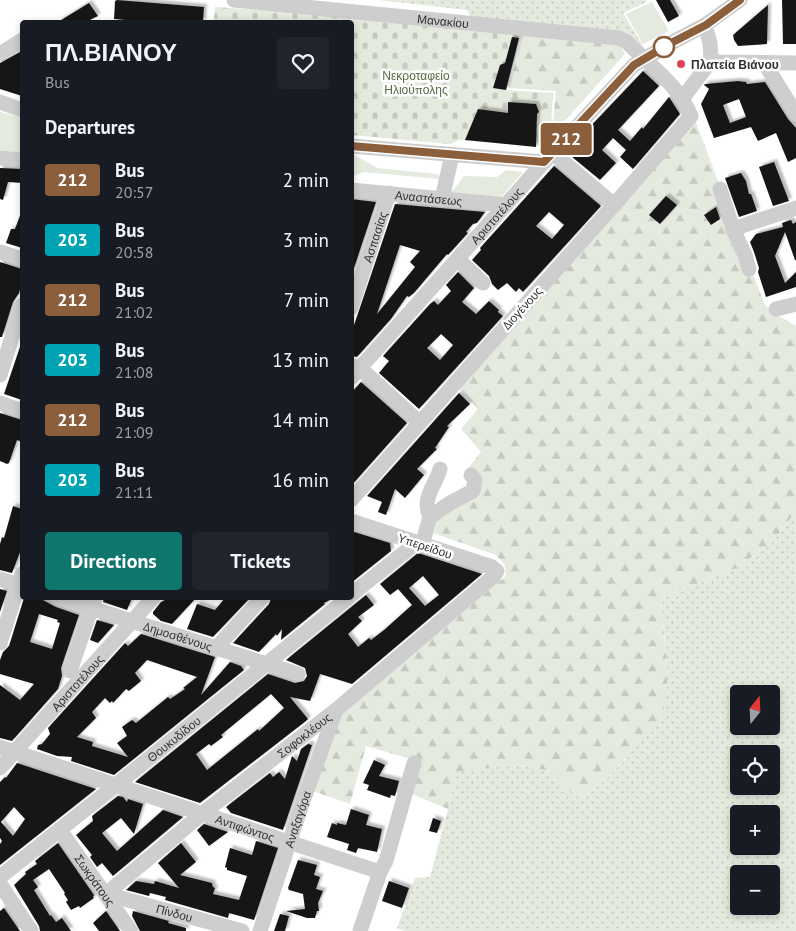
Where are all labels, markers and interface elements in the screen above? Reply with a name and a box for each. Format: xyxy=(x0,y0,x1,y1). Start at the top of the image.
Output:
street label: Μανακίου xyxy=(416,11,469,31)
unlabelled marker xyxy=(653,36,675,58)
text: ΠΛ.ΒΙΑΝΟΥ xyxy=(45,37,177,68)
button: heart xyxy=(277,37,329,89)
place label: Πλατεία Βιάνου xyxy=(691,57,779,72)
marker: Πλατεία Βιάνου xyxy=(675,58,687,70)
park label: Νεκροταφείο Ηλιούπολης xyxy=(382,68,450,97)
text: Bus xyxy=(45,72,70,92)
text: Departures xyxy=(45,115,135,139)
line badge: 212 xyxy=(537,123,595,155)
text: 212 xyxy=(551,127,581,150)
text: Bus xyxy=(115,158,144,182)
text: 212 xyxy=(57,168,88,191)
text: 2 min xyxy=(283,168,329,192)
text: 20:57 xyxy=(115,182,153,202)
street label: Αριστοτέλους xyxy=(467,184,526,247)
street label: Αναστάσεως xyxy=(394,187,463,208)
street label: Ασπασίας xyxy=(359,209,390,264)
text: Bus xyxy=(115,218,144,242)
text: 203 xyxy=(57,228,88,251)
text: 3 min xyxy=(283,228,329,252)
text: 20:58 xyxy=(115,242,153,262)
text: Bus xyxy=(115,278,144,302)
street label: Διογένους xyxy=(499,283,545,333)
text: 212 xyxy=(57,288,88,311)
text: 7 min xyxy=(284,288,329,312)
text: 21:02 xyxy=(115,302,153,322)
text: Bus xyxy=(115,338,144,362)
text: 203 xyxy=(57,348,88,371)
text: 13 min xyxy=(272,348,329,372)
text: 21:08 xyxy=(115,362,153,382)
text: Bus xyxy=(115,398,144,422)
text: 212 xyxy=(57,408,88,431)
text: 14 min xyxy=(272,408,329,432)
text: 21:09 xyxy=(115,422,153,442)
text: Bus xyxy=(115,458,144,482)
text: 203 xyxy=(57,468,88,491)
text: 16 min xyxy=(272,468,329,492)
text: 21:11 xyxy=(115,482,153,502)
street label: Υπερείδου xyxy=(396,530,454,562)
button: Directions xyxy=(45,532,182,590)
button: Tickets xyxy=(192,532,329,590)
street label: Δημοσθένους xyxy=(142,618,215,654)
street label: Αριστοτέλους xyxy=(48,651,106,714)
north arrow xyxy=(730,685,780,735)
map controls xyxy=(730,685,780,915)
street label: Σοφοκλέους xyxy=(274,709,334,761)
street label: Θουκυδίδου xyxy=(144,713,203,765)
button: locate xyxy=(730,745,780,795)
street label: Αναξαγόρα xyxy=(281,788,314,849)
button: + xyxy=(730,805,780,855)
street label: Αντιφώντος xyxy=(214,811,277,844)
street label: Σωκράτους xyxy=(72,851,119,909)
button: − xyxy=(730,865,780,915)
street label: Πίνδου xyxy=(155,901,194,925)

